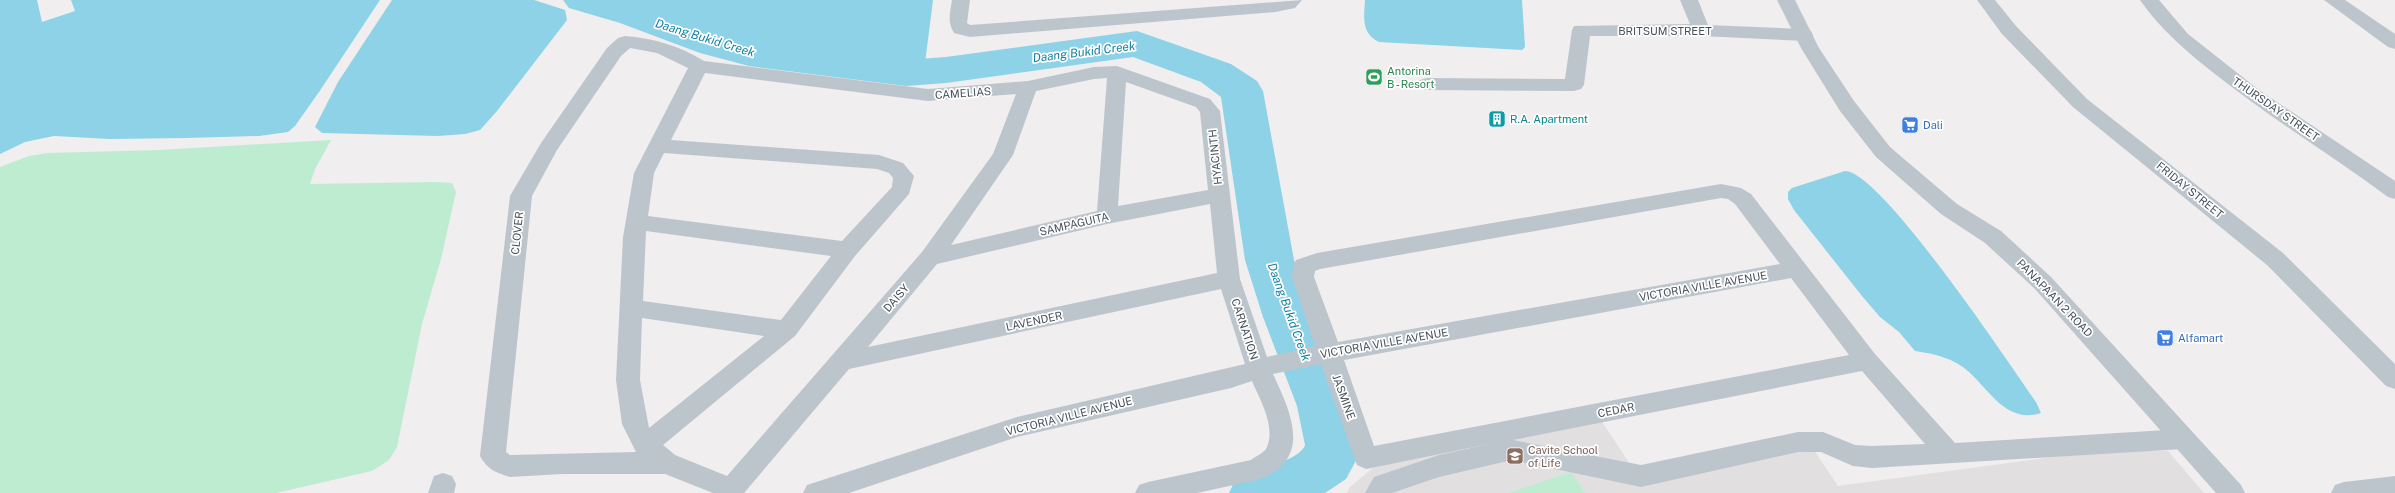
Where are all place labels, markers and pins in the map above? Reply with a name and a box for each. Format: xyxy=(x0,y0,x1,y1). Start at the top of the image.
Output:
place label: Antorina B - Resort xyxy=(1387,65,1435,90)
sports icon: Antorina B - Resort xyxy=(1364,67,1384,87)
building icon: R.A. Apartment xyxy=(1487,109,1507,129)
place label: R.A. Apartment xyxy=(1510,113,1588,125)
supermarket icon: Dali xyxy=(1900,115,1920,135)
place label: Dali xyxy=(1923,119,1943,131)
supermarket icon: Alfamart xyxy=(2155,328,2175,348)
place label: Alfamart xyxy=(2178,332,2223,344)
place label: Cavite School of Life xyxy=(1528,444,1598,469)
school or university icon: Cavite School of Life xyxy=(1505,446,1525,466)

